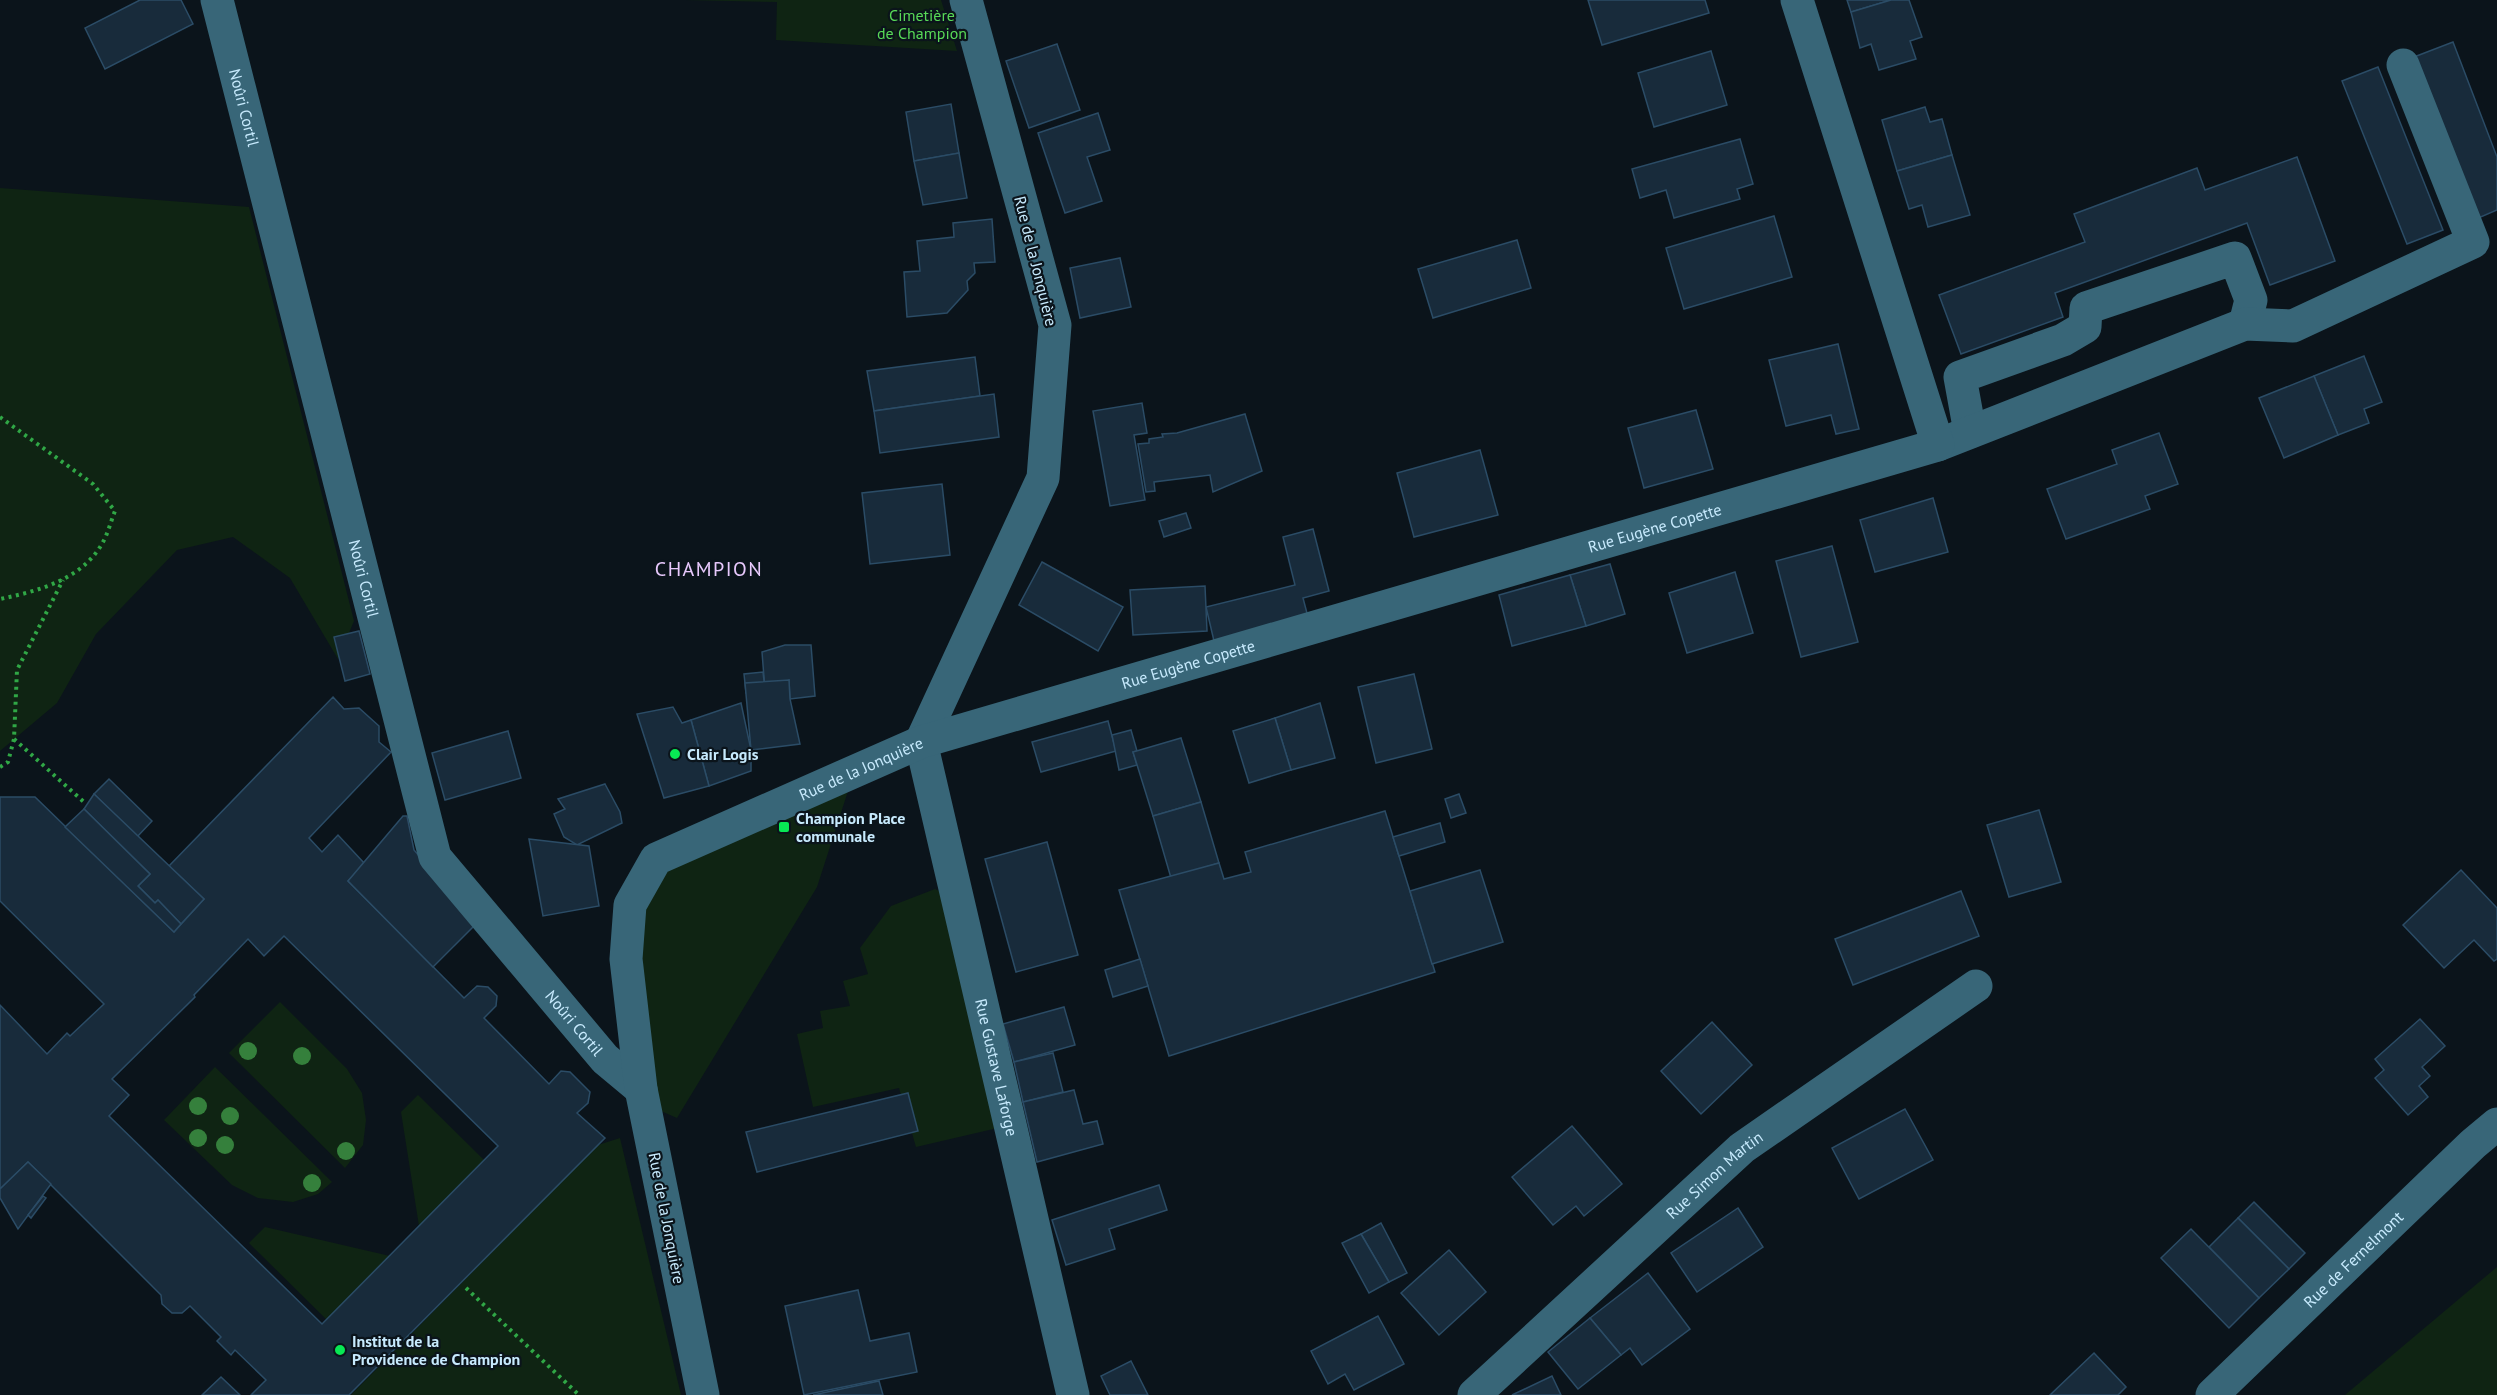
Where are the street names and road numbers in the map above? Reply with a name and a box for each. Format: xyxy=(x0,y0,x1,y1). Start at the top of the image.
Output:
street label: Noûri Cortil xyxy=(225,67,264,149)
street label: Rue de la Jonquière xyxy=(1010,194,1062,328)
street label: Rue Eugène Copette xyxy=(1585,499,1724,557)
street label: Noûri Cortil xyxy=(345,538,384,620)
street label: Rue Eugène Copette xyxy=(1119,635,1257,693)
street label: Rue de la Jonquière xyxy=(796,732,926,805)
street label: Noûri Cortil xyxy=(541,986,608,1060)
street label: Rue Gustave Laforge xyxy=(971,997,1022,1138)
street label: Rue Simon Martin xyxy=(1662,1127,1767,1223)
street label: Rue de la Jonquière xyxy=(644,1151,690,1285)
street label: Rue de Fernelmont xyxy=(2299,1206,2408,1312)

